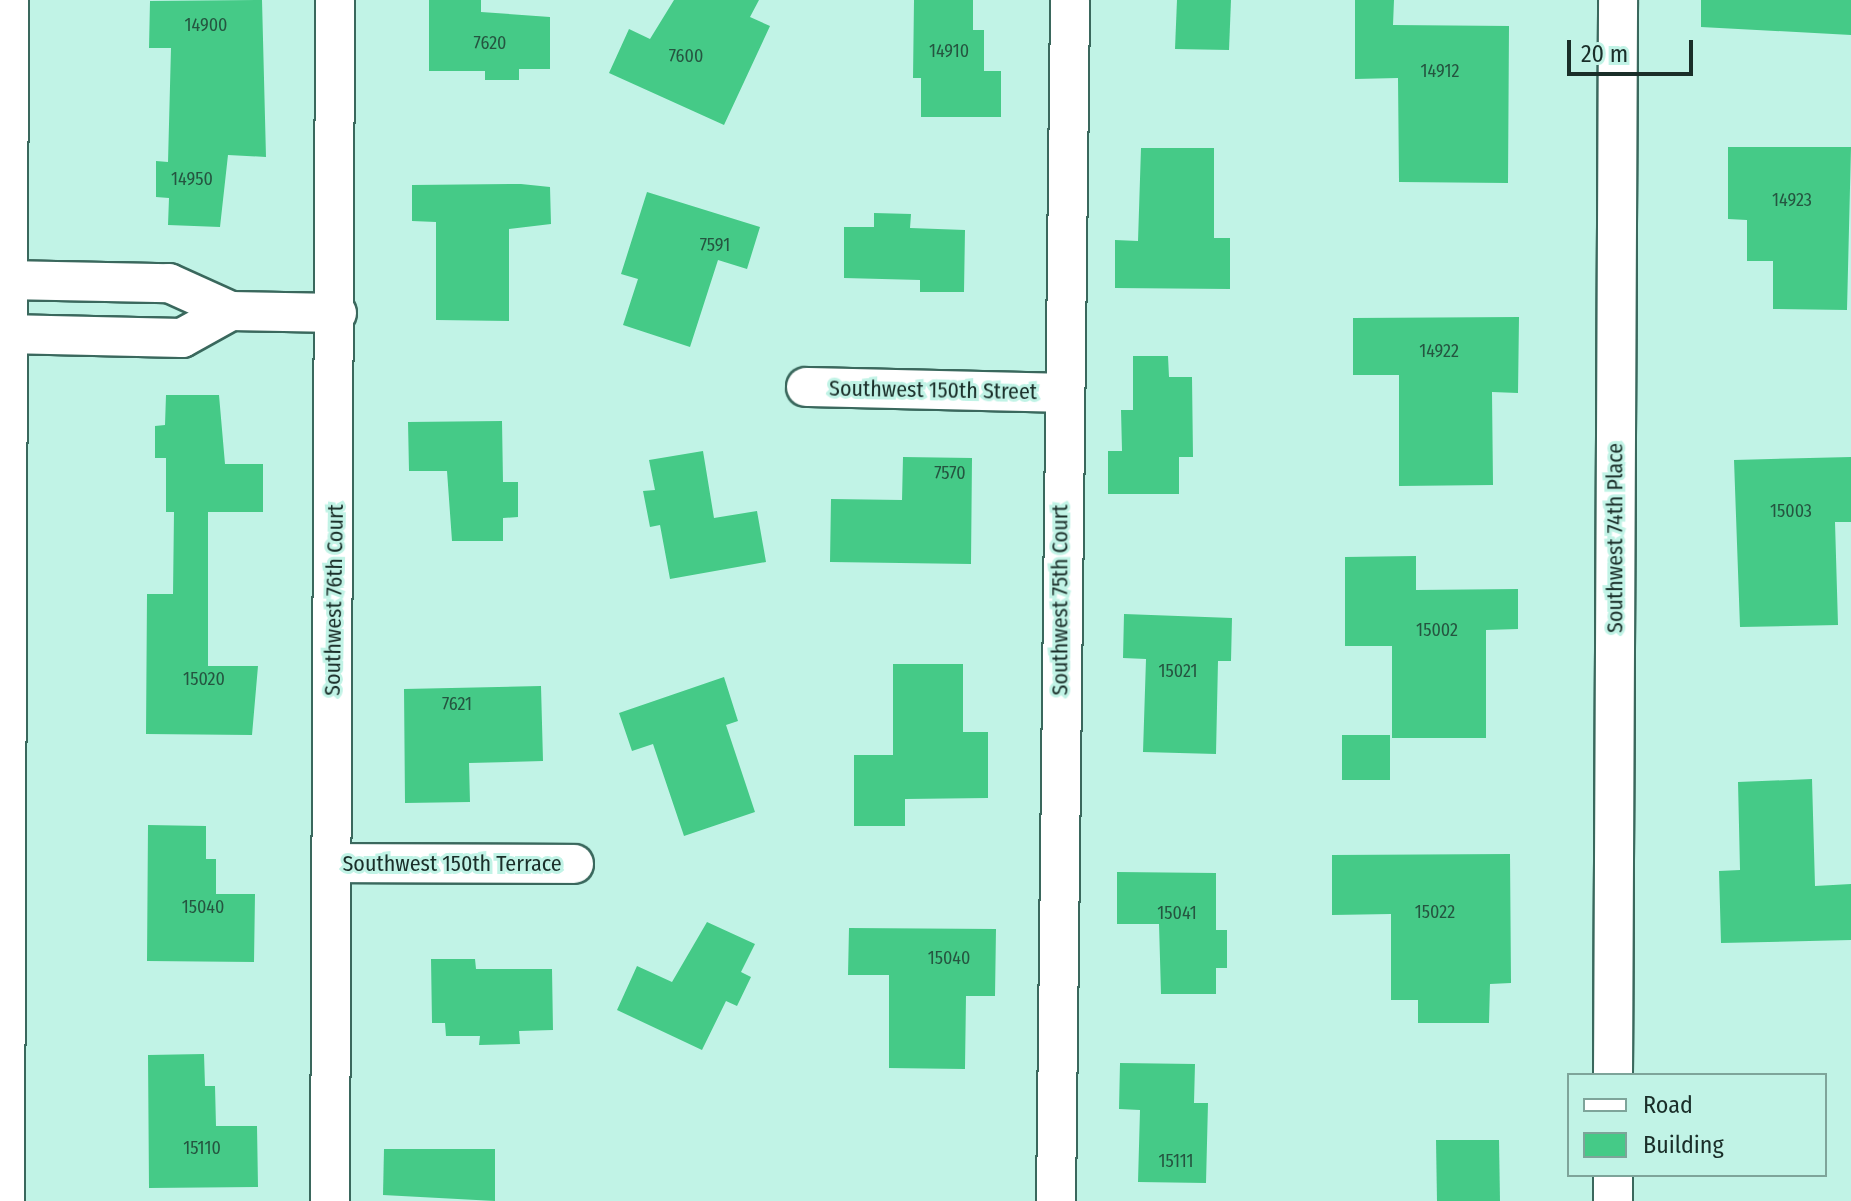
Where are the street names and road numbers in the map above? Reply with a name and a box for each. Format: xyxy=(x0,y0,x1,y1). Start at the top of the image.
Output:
street label: Southwest 150th Street xyxy=(829,375,1037,405)
street label: Southwest 74th Place xyxy=(1602,443,1628,633)
street label: Southwest 76th Court xyxy=(319,504,349,696)
street label: Southwest 75th Court xyxy=(1047,504,1073,696)
street label: Southwest 150th Terrace xyxy=(342,851,562,877)

